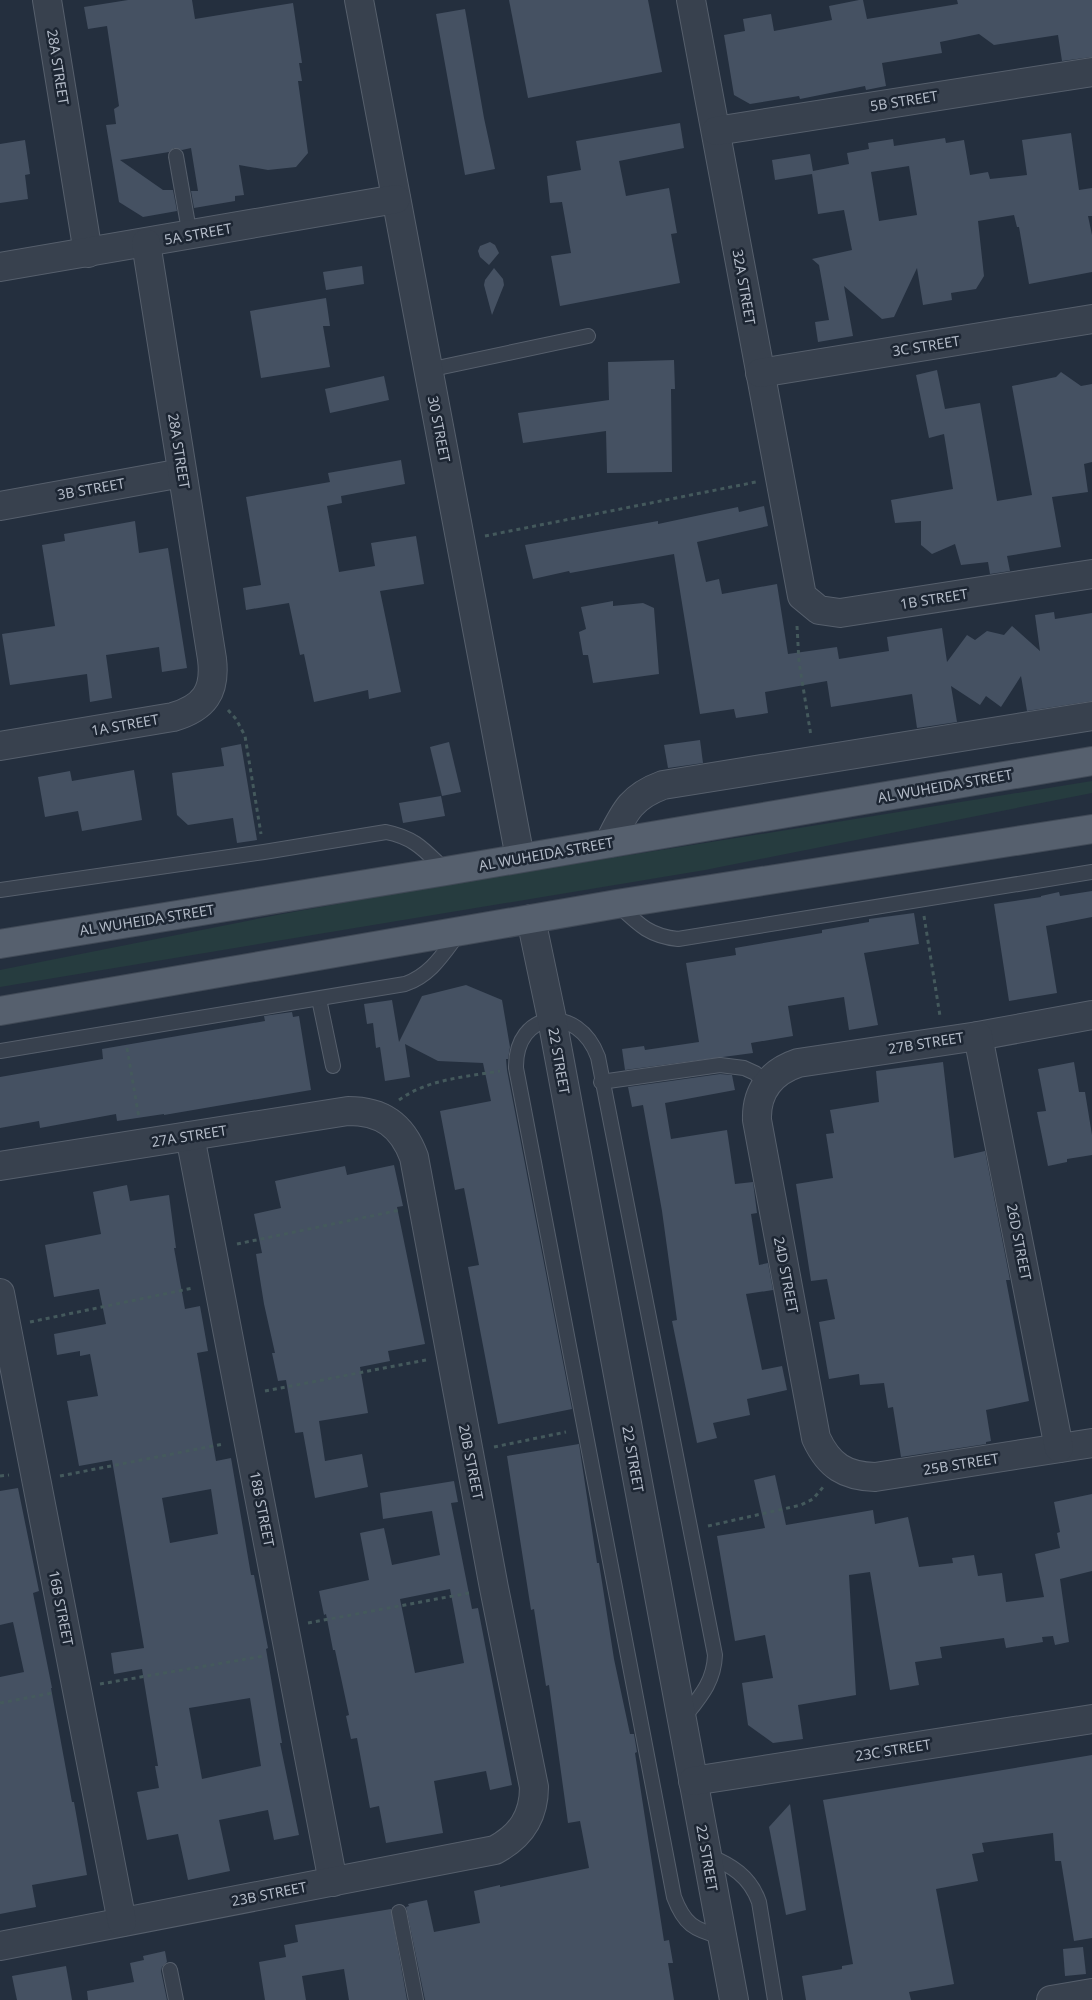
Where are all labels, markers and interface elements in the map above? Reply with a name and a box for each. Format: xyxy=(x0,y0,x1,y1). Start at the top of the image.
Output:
street label: 28A STREET xyxy=(43,28,74,106)
street label: 5B STREET xyxy=(869,86,939,115)
street label: 5A STREET xyxy=(163,218,233,249)
street label: 32A STREET xyxy=(729,248,760,326)
street label: 3C STREET xyxy=(891,331,961,360)
street label: 30 STREET xyxy=(424,394,455,464)
street label: 28A STREET xyxy=(164,412,195,490)
street label: 3B STREET xyxy=(56,473,126,504)
street label: 1B STREET xyxy=(899,584,969,613)
street label: 1A STREET xyxy=(90,709,160,740)
street label: AL WUHEIDA STREET xyxy=(876,764,1014,807)
street label: AL WUHEIDA STREET xyxy=(477,832,615,875)
street label: AL WUHEIDA STREET xyxy=(78,899,216,940)
street label: 22 STREET xyxy=(544,1026,575,1096)
street label: 27B STREET xyxy=(887,1027,965,1058)
street label: 27A STREET xyxy=(150,1120,228,1151)
street label: 26D STREET xyxy=(1003,1202,1036,1282)
street label: 24D STREET xyxy=(770,1235,803,1315)
street label: 20B STREET xyxy=(455,1423,488,1501)
street label: 22 STREET xyxy=(618,1424,649,1494)
street label: 25B STREET xyxy=(922,1448,1000,1479)
street label: 18B STREET xyxy=(246,1470,279,1548)
street label: 16B STREET xyxy=(45,1569,78,1647)
street label: 23C STREET xyxy=(854,1734,932,1765)
street label: 22 STREET xyxy=(692,1823,723,1893)
street label: 23B STREET xyxy=(230,1877,308,1910)

